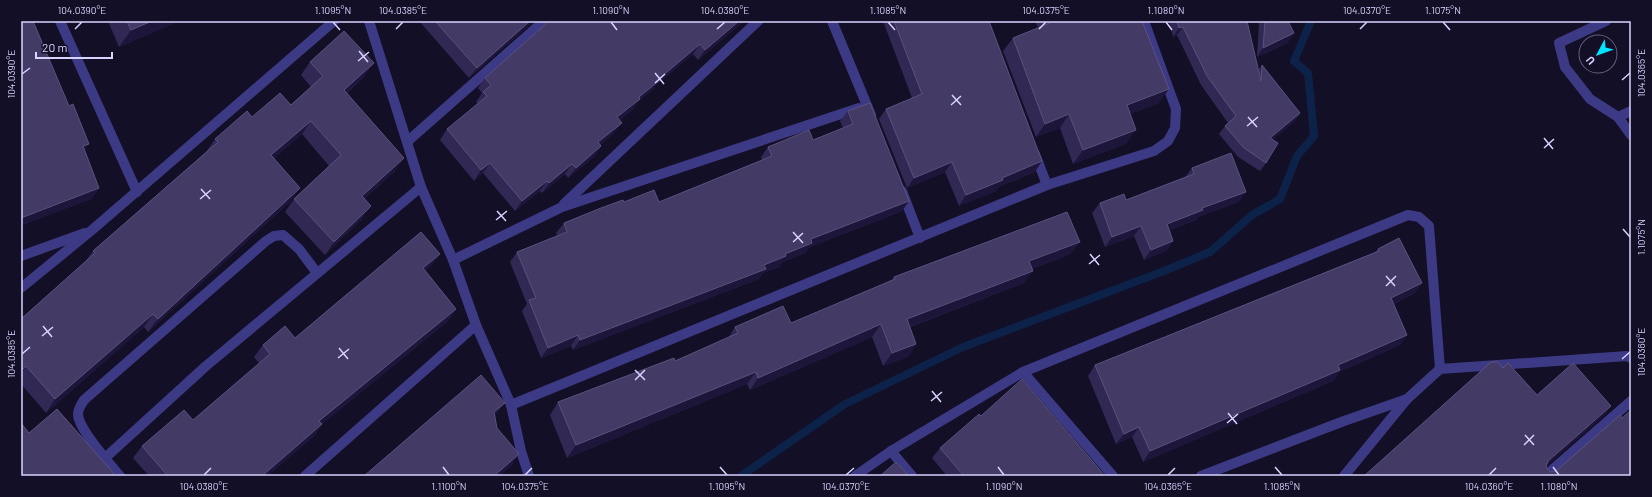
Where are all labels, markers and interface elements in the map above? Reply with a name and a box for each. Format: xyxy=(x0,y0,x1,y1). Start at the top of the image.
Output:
text: 104.0390°E xyxy=(58,4,106,16)
text: 1.1095°N xyxy=(315,4,351,16)
text: 104.0385°E xyxy=(379,4,427,16)
text: 1.1090°N xyxy=(593,4,629,16)
text: 104.0380°E xyxy=(701,4,749,16)
text: 1.1085°N xyxy=(870,4,906,16)
text: 104.0375°E xyxy=(1022,4,1070,16)
text: 1.1080°N xyxy=(1148,4,1184,16)
text: 104.0370°E xyxy=(1343,4,1391,16)
text: 1.1075°N xyxy=(1425,4,1461,16)
scale bar xyxy=(36,34,112,60)
north arrow xyxy=(1578,34,1618,74)
text: 20 m xyxy=(42,40,68,54)
text: 104.0365°E xyxy=(1635,49,1647,97)
text: 104.0390°E xyxy=(5,50,17,98)
text: U xyxy=(1583,54,1597,68)
text: 1.1075°N xyxy=(1635,219,1647,255)
text: 104.0360°E xyxy=(1635,328,1647,376)
text: 104.0385°E xyxy=(5,330,17,378)
text: 104.0380°E xyxy=(180,480,228,492)
text: 1.1100°N xyxy=(431,480,467,492)
text: 104.0375°E xyxy=(501,480,549,492)
text: 1.1095°N xyxy=(709,480,745,492)
text: 104.0370°E xyxy=(822,480,870,492)
text: 1.1090°N xyxy=(986,480,1022,492)
text: 104.0365°E xyxy=(1144,480,1192,492)
text: 1.1085°N xyxy=(1264,480,1300,492)
text: 104.0360°E xyxy=(1465,480,1513,492)
text: 1.1080°N xyxy=(1541,480,1577,492)

